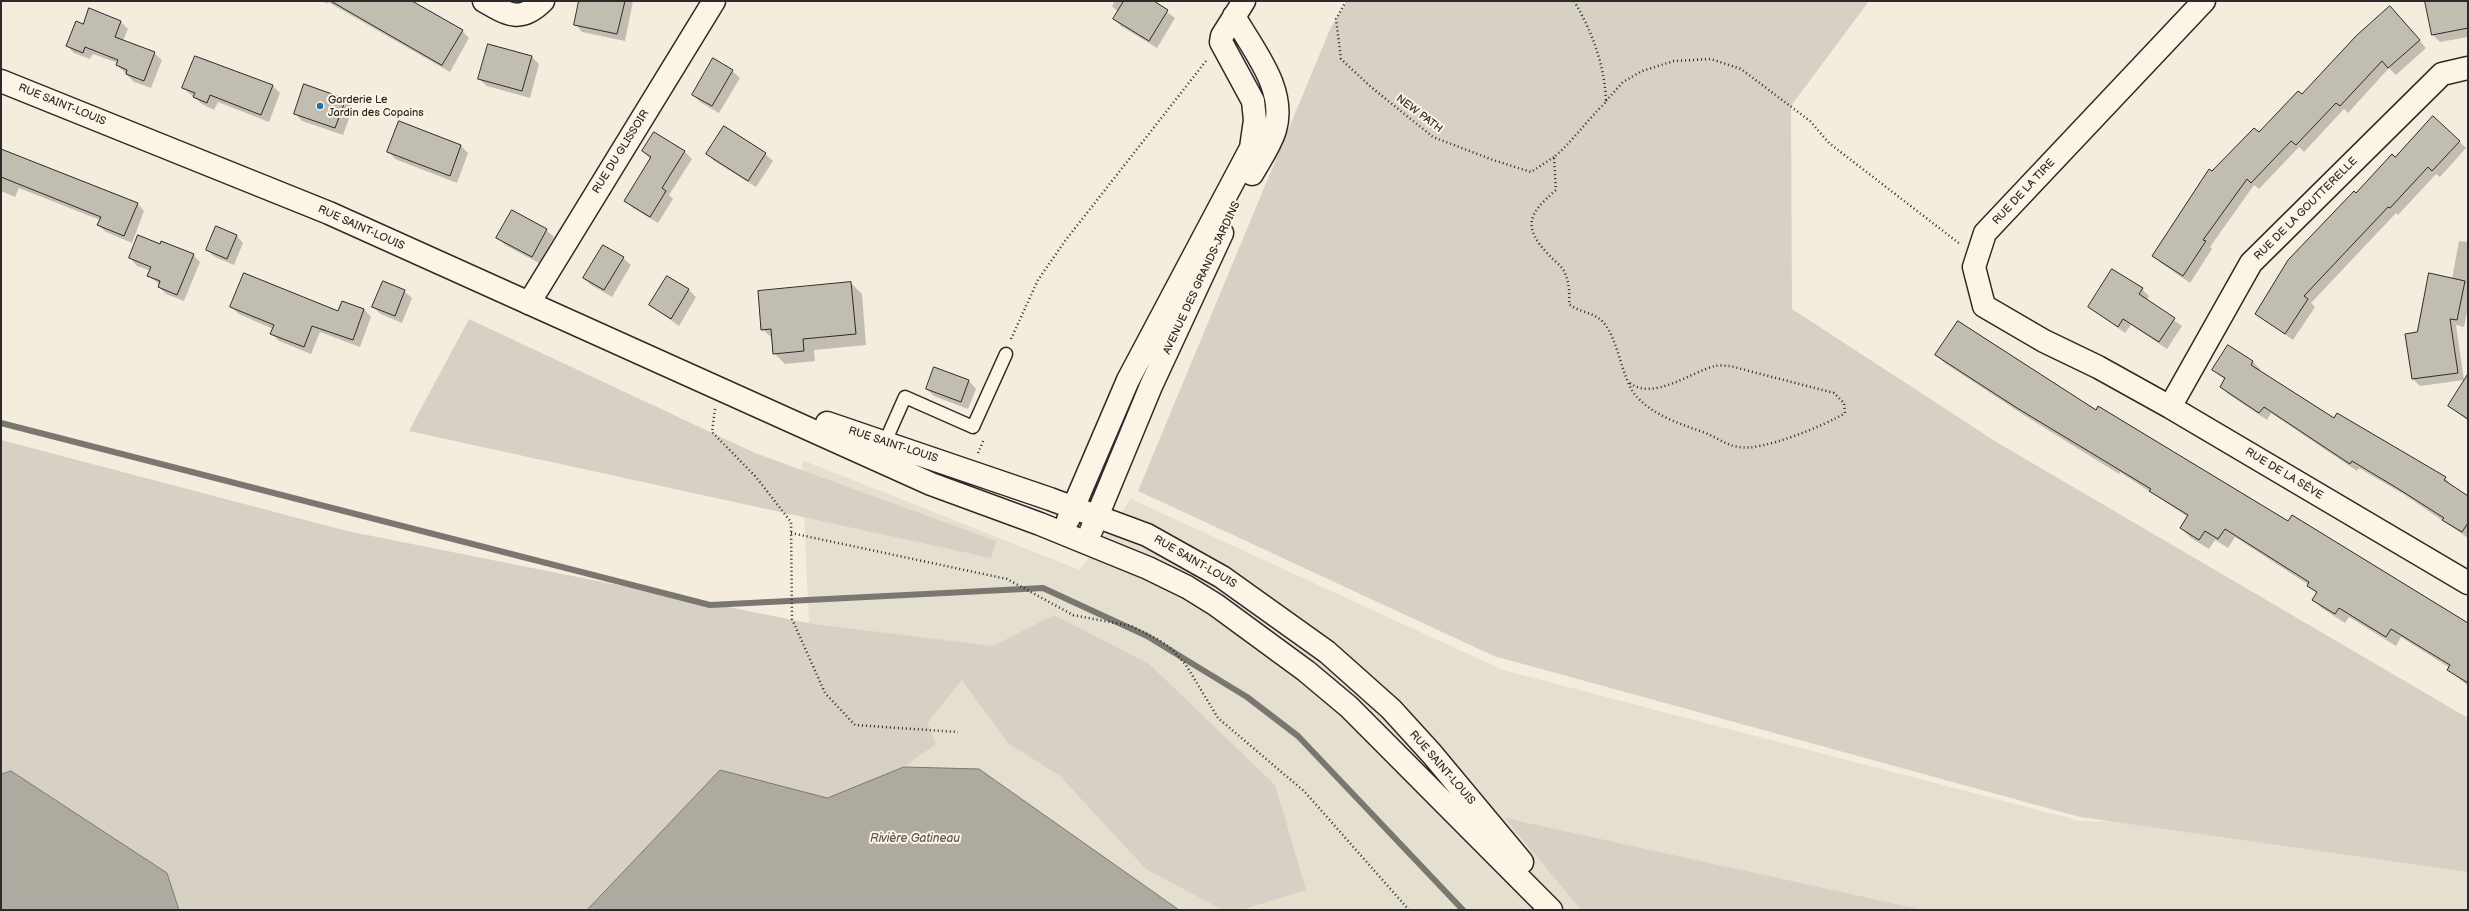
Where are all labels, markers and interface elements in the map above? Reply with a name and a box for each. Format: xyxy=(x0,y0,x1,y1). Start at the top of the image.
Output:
street label: RUE SAINT-LOUIS xyxy=(16,81,108,129)
street label: NEW PATH xyxy=(1393,92,1445,136)
place label: Garderie Le Jardin des Copains xyxy=(328,93,424,119)
marker: Garderie Le Jardin des Copains xyxy=(315,101,325,111)
street label: RUE DU GLISSOIR xyxy=(590,108,652,196)
street label: RUE DE LA GOUTTERELLE xyxy=(2252,155,2360,263)
street label: RUE DE LA TIRE xyxy=(1990,156,2058,228)
street label: AVENUE DES GRANDS-JARDINS xyxy=(1161,199,1243,357)
street label: RUE SAINT-LOUIS xyxy=(316,203,406,253)
street label: RUE SAINT-LOUIS xyxy=(847,424,939,466)
street label: RUE DE LA SÈVE xyxy=(2243,446,2325,502)
street label: RUE SAINT-LOUIS xyxy=(1151,533,1239,591)
street label: RUE SAINT-LOUIS xyxy=(1406,728,1478,808)
water label: Rivière Gatineau xyxy=(870,832,960,846)

